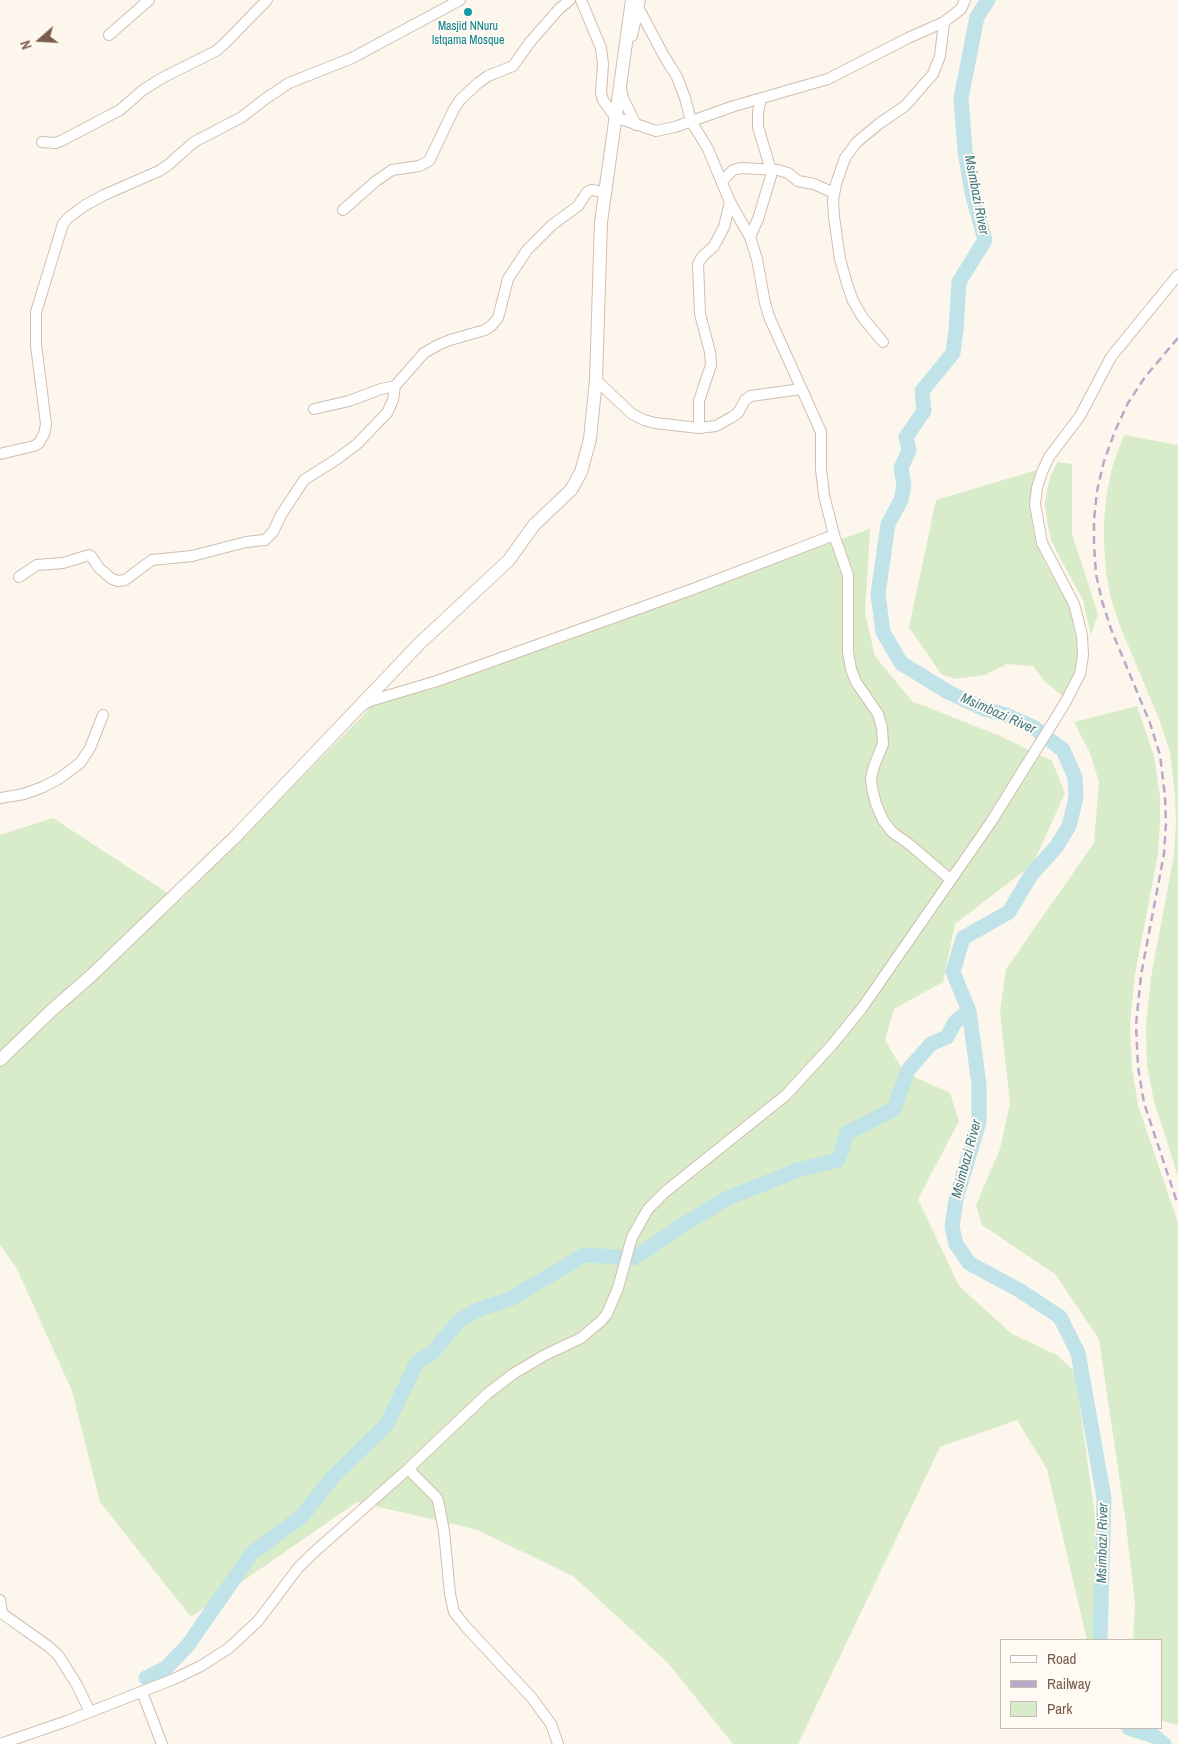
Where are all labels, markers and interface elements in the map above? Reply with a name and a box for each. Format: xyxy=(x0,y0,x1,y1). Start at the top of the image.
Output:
marker: Masjid NNuru Istqama Mosque xyxy=(462,6,474,18)
north arrow xyxy=(15,15,65,65)
place label: Masjid NNuru Istqama Mosque xyxy=(432,20,504,48)
text: N xyxy=(16,38,36,52)
water label: Msimbazi River xyxy=(960,154,992,236)
water label: Msimbazi River xyxy=(958,690,1038,738)
water label: Msimbazi River xyxy=(948,1118,986,1200)
water label: Msimbazi River xyxy=(1094,1503,1112,1583)
legend xyxy=(1000,1639,1163,1729)
text: Road xyxy=(1047,1648,1076,1669)
text: Railway xyxy=(1047,1673,1091,1694)
text: Park xyxy=(1047,1698,1072,1719)

